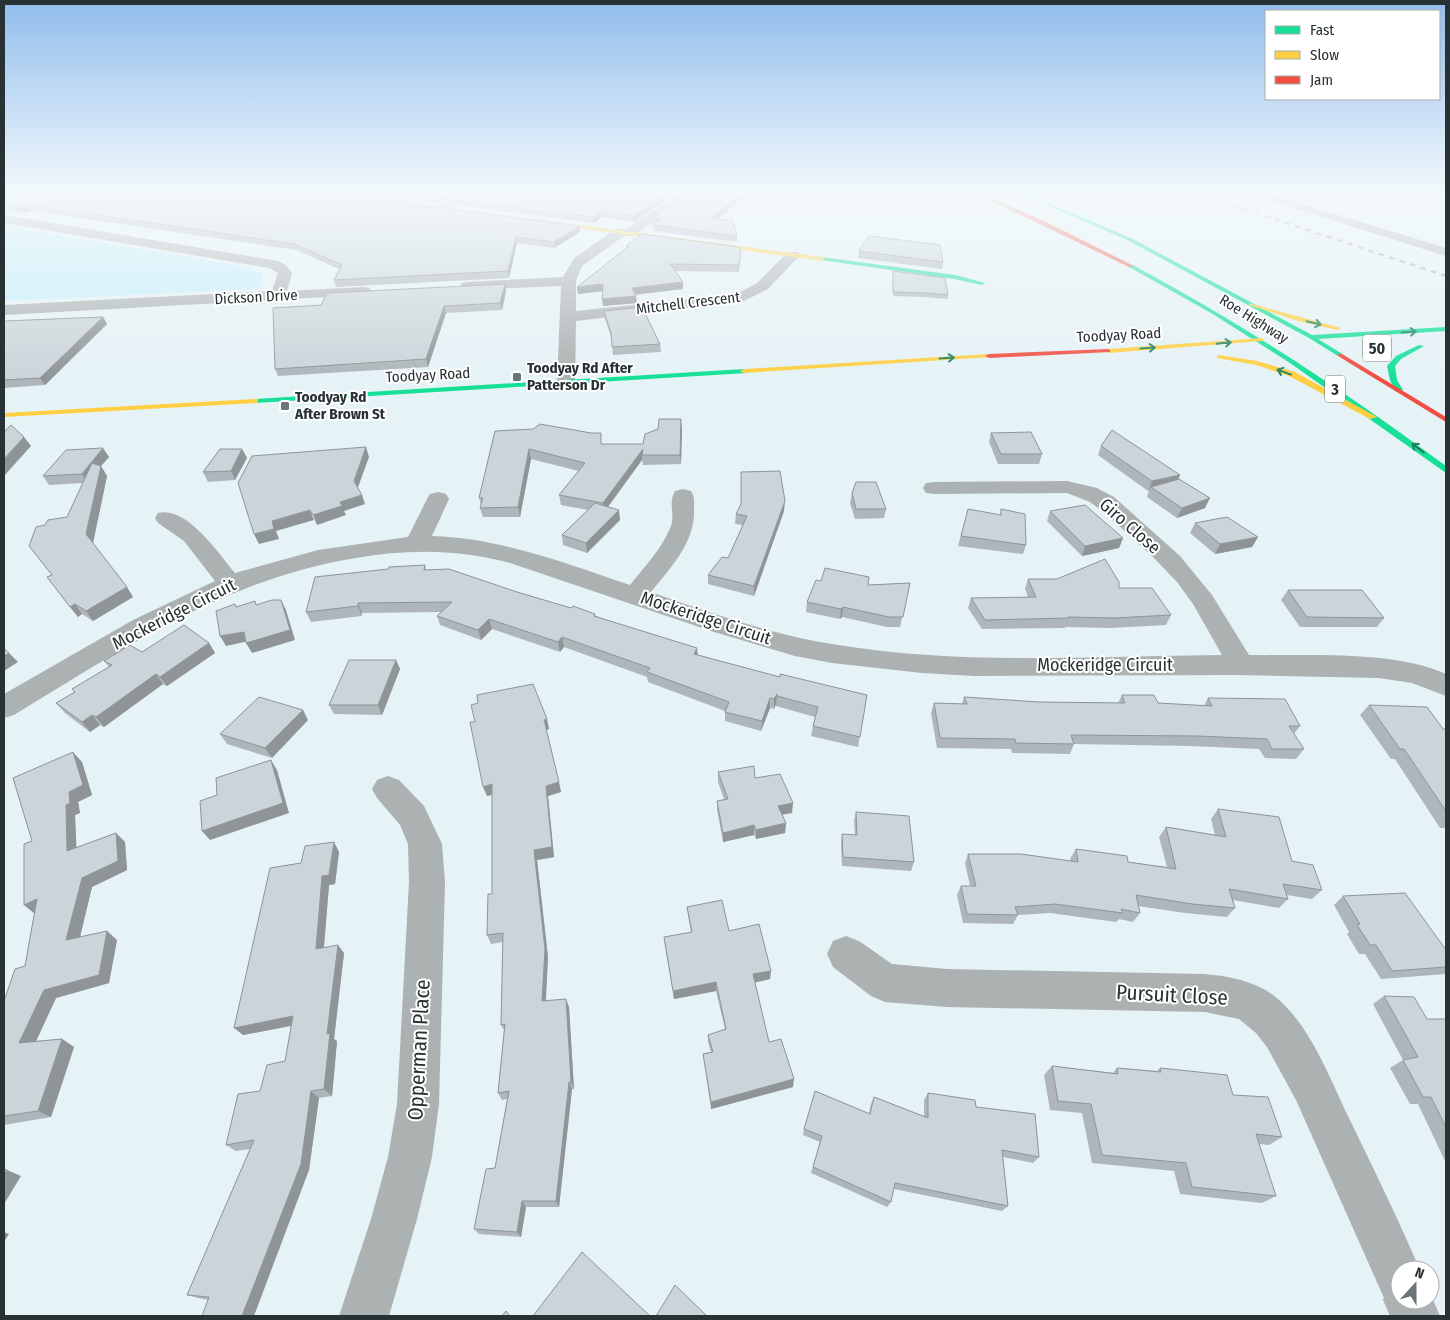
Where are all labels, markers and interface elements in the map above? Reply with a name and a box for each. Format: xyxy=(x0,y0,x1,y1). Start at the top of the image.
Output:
legend xyxy=(1265,10,1440,100)
text: Fast xyxy=(1310,21,1334,39)
text: Slow xyxy=(1310,46,1339,64)
text: Jam xyxy=(1310,71,1333,89)
street label: Dickson Drive xyxy=(214,286,298,308)
street label: Mitchell Crescent xyxy=(635,288,741,318)
street label: Roe Highway xyxy=(1216,291,1292,347)
one-way arrow xyxy=(1305,319,1321,328)
street label: Toodyay Road xyxy=(1076,324,1162,346)
one-way arrow xyxy=(1401,327,1417,336)
road number: 50 xyxy=(1363,334,1391,362)
one-way arrow xyxy=(1216,338,1232,347)
one-way arrow xyxy=(1140,344,1156,353)
one-way arrow xyxy=(939,353,955,362)
place label: Toodyay Rd After Patterson Dr xyxy=(527,359,633,394)
street label: Toodyay Road xyxy=(385,364,471,386)
one-way arrow xyxy=(1277,367,1292,376)
marker: Toodyay Rd After Patterson Dr xyxy=(511,371,523,383)
road number: 3 xyxy=(1325,376,1345,402)
place label: Toodyay Rd After Brown St xyxy=(294,388,386,423)
marker: Toodyay Rd After Brown St xyxy=(279,400,291,412)
one-way arrow xyxy=(1412,442,1425,453)
street label: Giro Close xyxy=(1095,493,1165,559)
street label: Mockeridge Circuit xyxy=(109,573,240,655)
street label: Mockeridge Circuit xyxy=(638,587,774,649)
street label: Mockeridge Circuit xyxy=(1037,654,1173,676)
street label: Opperman Place xyxy=(402,979,436,1121)
street label: Pursuit Close xyxy=(1115,979,1229,1011)
north arrow xyxy=(1390,1260,1440,1310)
text: N xyxy=(1413,1264,1426,1283)

